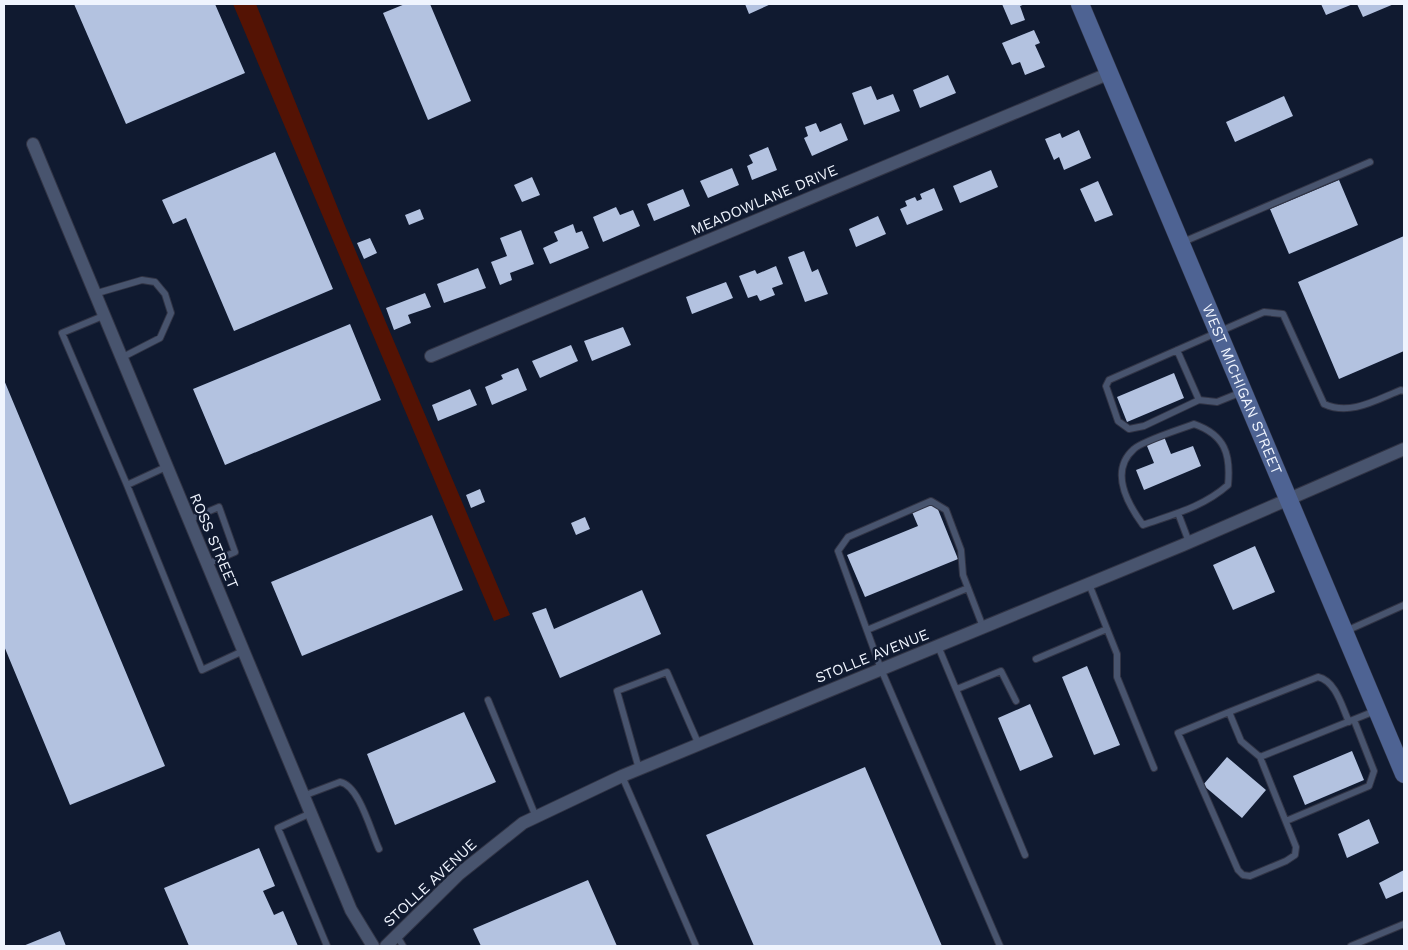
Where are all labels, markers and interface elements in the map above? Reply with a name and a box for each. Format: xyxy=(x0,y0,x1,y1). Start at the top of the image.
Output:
street label: MEADOWLANE DRIVE xyxy=(688,161,840,239)
street label: WEST MICHIGAN STREET xyxy=(1198,301,1286,477)
street label: ROSS STREET xyxy=(186,491,242,591)
street label: STOLLE AVENUE xyxy=(813,625,931,687)
street label: STOLLE AVENUE xyxy=(380,835,480,931)

